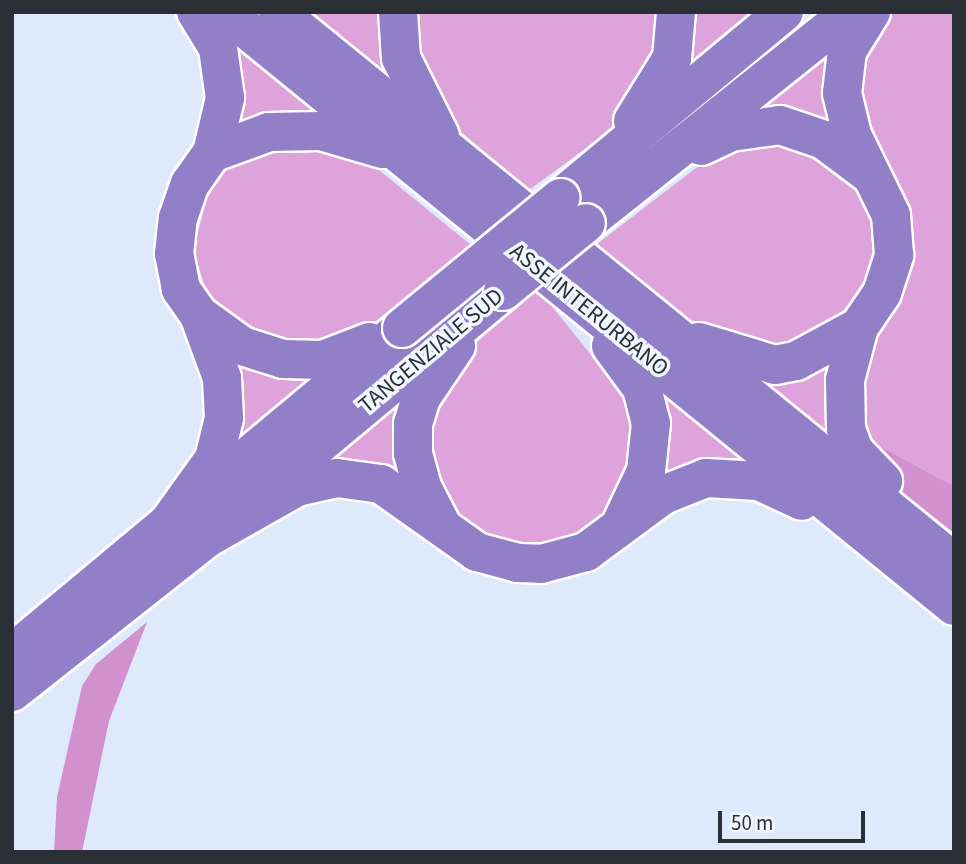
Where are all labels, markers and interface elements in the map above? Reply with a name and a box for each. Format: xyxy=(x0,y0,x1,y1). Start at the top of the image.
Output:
street label: ASSE INTERURBANO xyxy=(504,238,674,382)
street label: TANGENZIALE SUD xyxy=(353,283,509,419)
scale bar xyxy=(721,798,868,842)
text: 50 m xyxy=(731,808,773,838)

